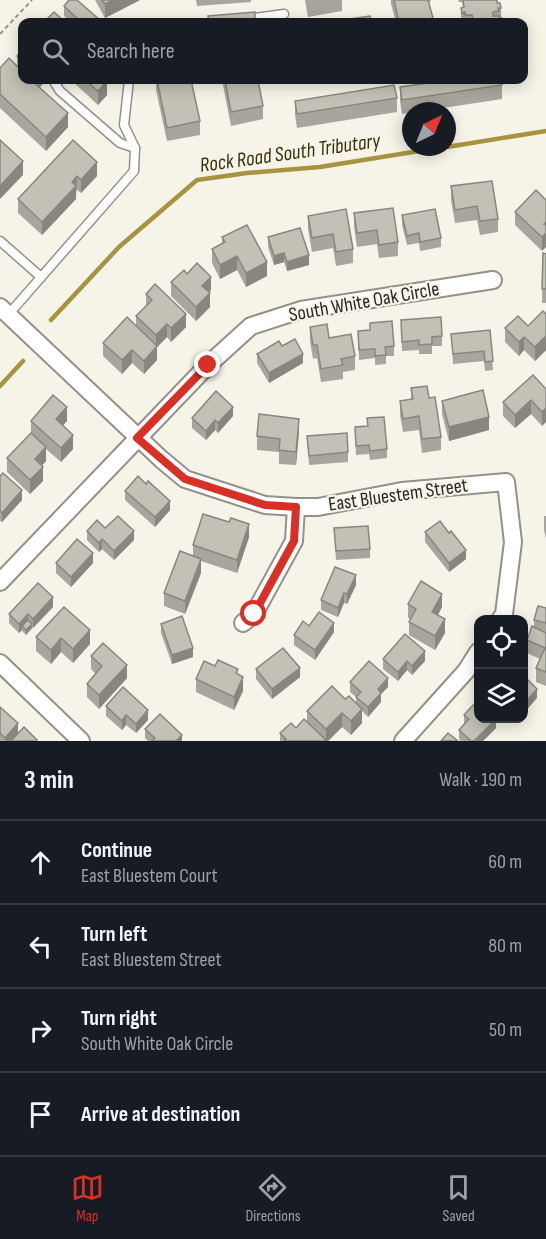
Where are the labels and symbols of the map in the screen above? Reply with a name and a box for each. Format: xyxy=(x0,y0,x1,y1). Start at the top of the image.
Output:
north arrow xyxy=(402,102,456,156)
water label: Rock Road South Tributary xyxy=(198,128,383,178)
street label: South White Oak Circle xyxy=(287,277,441,327)
route end xyxy=(194,351,220,377)
street label: East Bluestem Street xyxy=(327,473,469,517)
route start xyxy=(240,600,266,626)

